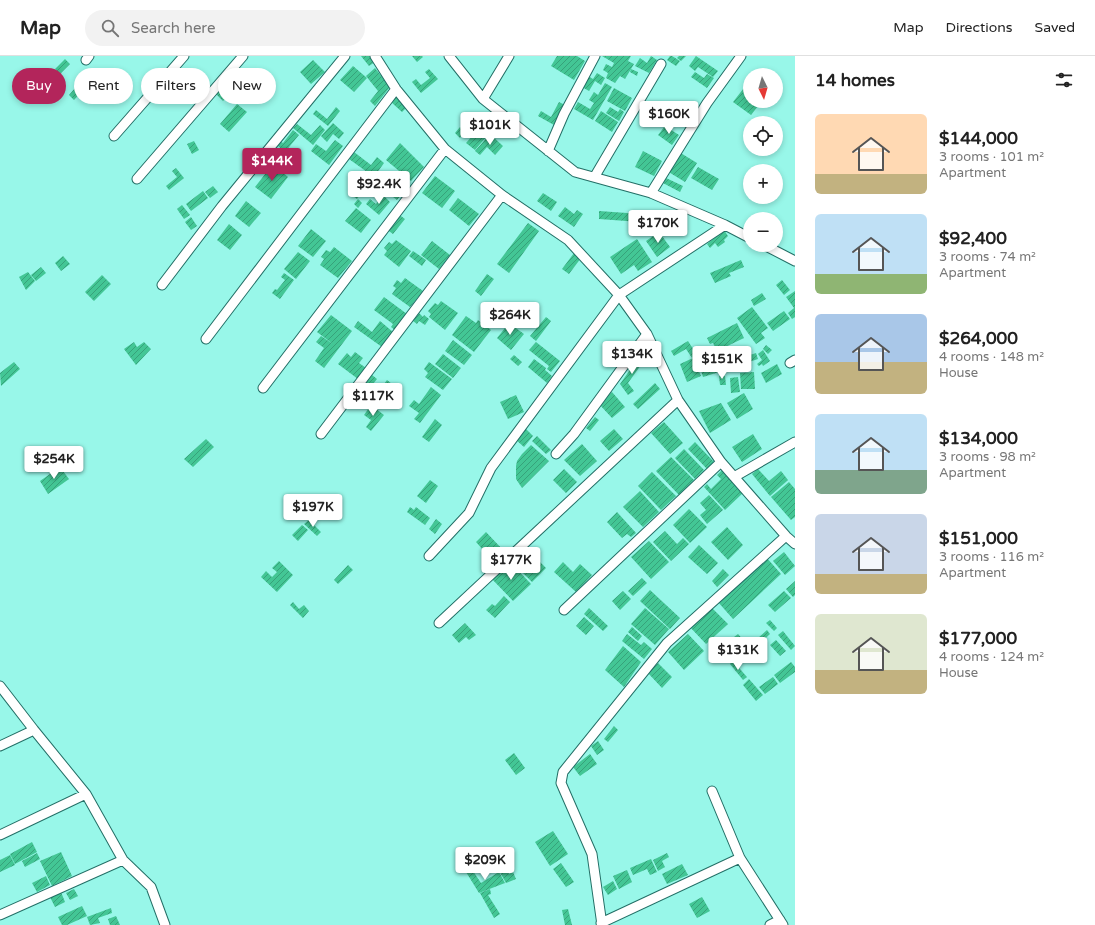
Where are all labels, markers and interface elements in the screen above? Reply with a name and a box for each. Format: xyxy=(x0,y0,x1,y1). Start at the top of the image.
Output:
search box xyxy=(85,10,365,46)
text: Map xyxy=(20,17,61,39)
icon: search xyxy=(99,17,121,39)
text: Search here xyxy=(131,19,215,37)
text: Map xyxy=(893,19,924,36)
text: Directions xyxy=(946,19,1013,36)
text: Saved xyxy=(1035,19,1075,36)
chip: Buy xyxy=(12,68,66,104)
chip: Rent xyxy=(74,68,133,104)
chip: Filters xyxy=(141,68,210,104)
chip: New xyxy=(218,68,276,104)
north arrow xyxy=(743,68,783,108)
map controls xyxy=(743,68,783,252)
icon: filters xyxy=(1053,69,1075,91)
text: 14 homes xyxy=(815,70,895,91)
pin: $160K xyxy=(641,101,697,135)
text: $160K xyxy=(648,106,690,122)
pin: $101K xyxy=(462,112,518,146)
button: locate xyxy=(743,116,783,156)
text: $101K xyxy=(469,117,511,133)
text: $144,000 xyxy=(939,128,1018,149)
icon: home xyxy=(847,130,895,178)
pin: $144K xyxy=(244,148,300,182)
text: 3 rooms · 101 m² xyxy=(939,149,1044,165)
text: $144K xyxy=(251,153,293,169)
button: + xyxy=(743,164,783,204)
text: Apartment xyxy=(939,165,1006,181)
pin: $92.4K xyxy=(346,171,412,205)
text: $92.4K xyxy=(357,176,401,192)
pin: $170K xyxy=(630,210,686,244)
button: − xyxy=(743,212,783,252)
text: $170K xyxy=(637,215,679,231)
text: $92,400 xyxy=(939,228,1007,249)
icon: home xyxy=(847,230,895,278)
text: 3 rooms · 74 m² xyxy=(939,249,1036,265)
text: Apartment xyxy=(939,265,1006,281)
pin: $264K xyxy=(482,302,538,336)
text: $264K xyxy=(489,307,531,323)
text: $264,000 xyxy=(939,328,1018,349)
icon: home xyxy=(847,330,895,378)
pin: $134K xyxy=(604,341,660,375)
text: $134K xyxy=(611,346,653,362)
pin: $151K xyxy=(694,346,750,380)
text: 4 rooms · 148 m² xyxy=(939,349,1044,365)
text: $151K xyxy=(701,351,743,367)
text: House xyxy=(939,365,978,381)
pin: $117K xyxy=(345,383,401,417)
text: $117K xyxy=(352,388,394,404)
text: $134,000 xyxy=(939,428,1018,449)
icon: home xyxy=(847,430,895,478)
pin: $254K xyxy=(26,446,82,480)
text: 3 rooms · 98 m² xyxy=(939,449,1036,465)
text: $254K xyxy=(33,451,75,467)
text: Apartment xyxy=(939,465,1006,481)
pin: $197K xyxy=(285,494,341,528)
text: $197K xyxy=(292,499,334,515)
text: $151,000 xyxy=(939,528,1018,549)
icon: home xyxy=(847,530,895,578)
pin: $177K xyxy=(483,547,539,581)
text: 3 rooms · 116 m² xyxy=(939,549,1044,565)
text: $177K xyxy=(490,552,532,568)
text: Apartment xyxy=(939,565,1006,581)
text: $177,000 xyxy=(939,628,1017,649)
icon: home xyxy=(847,630,895,678)
pin: $131K xyxy=(710,637,766,671)
text: $131K xyxy=(717,642,759,658)
text: 4 rooms · 124 m² xyxy=(939,649,1044,665)
text: House xyxy=(939,665,978,681)
pin: $209K xyxy=(457,847,513,881)
text: $209K xyxy=(464,852,506,868)

